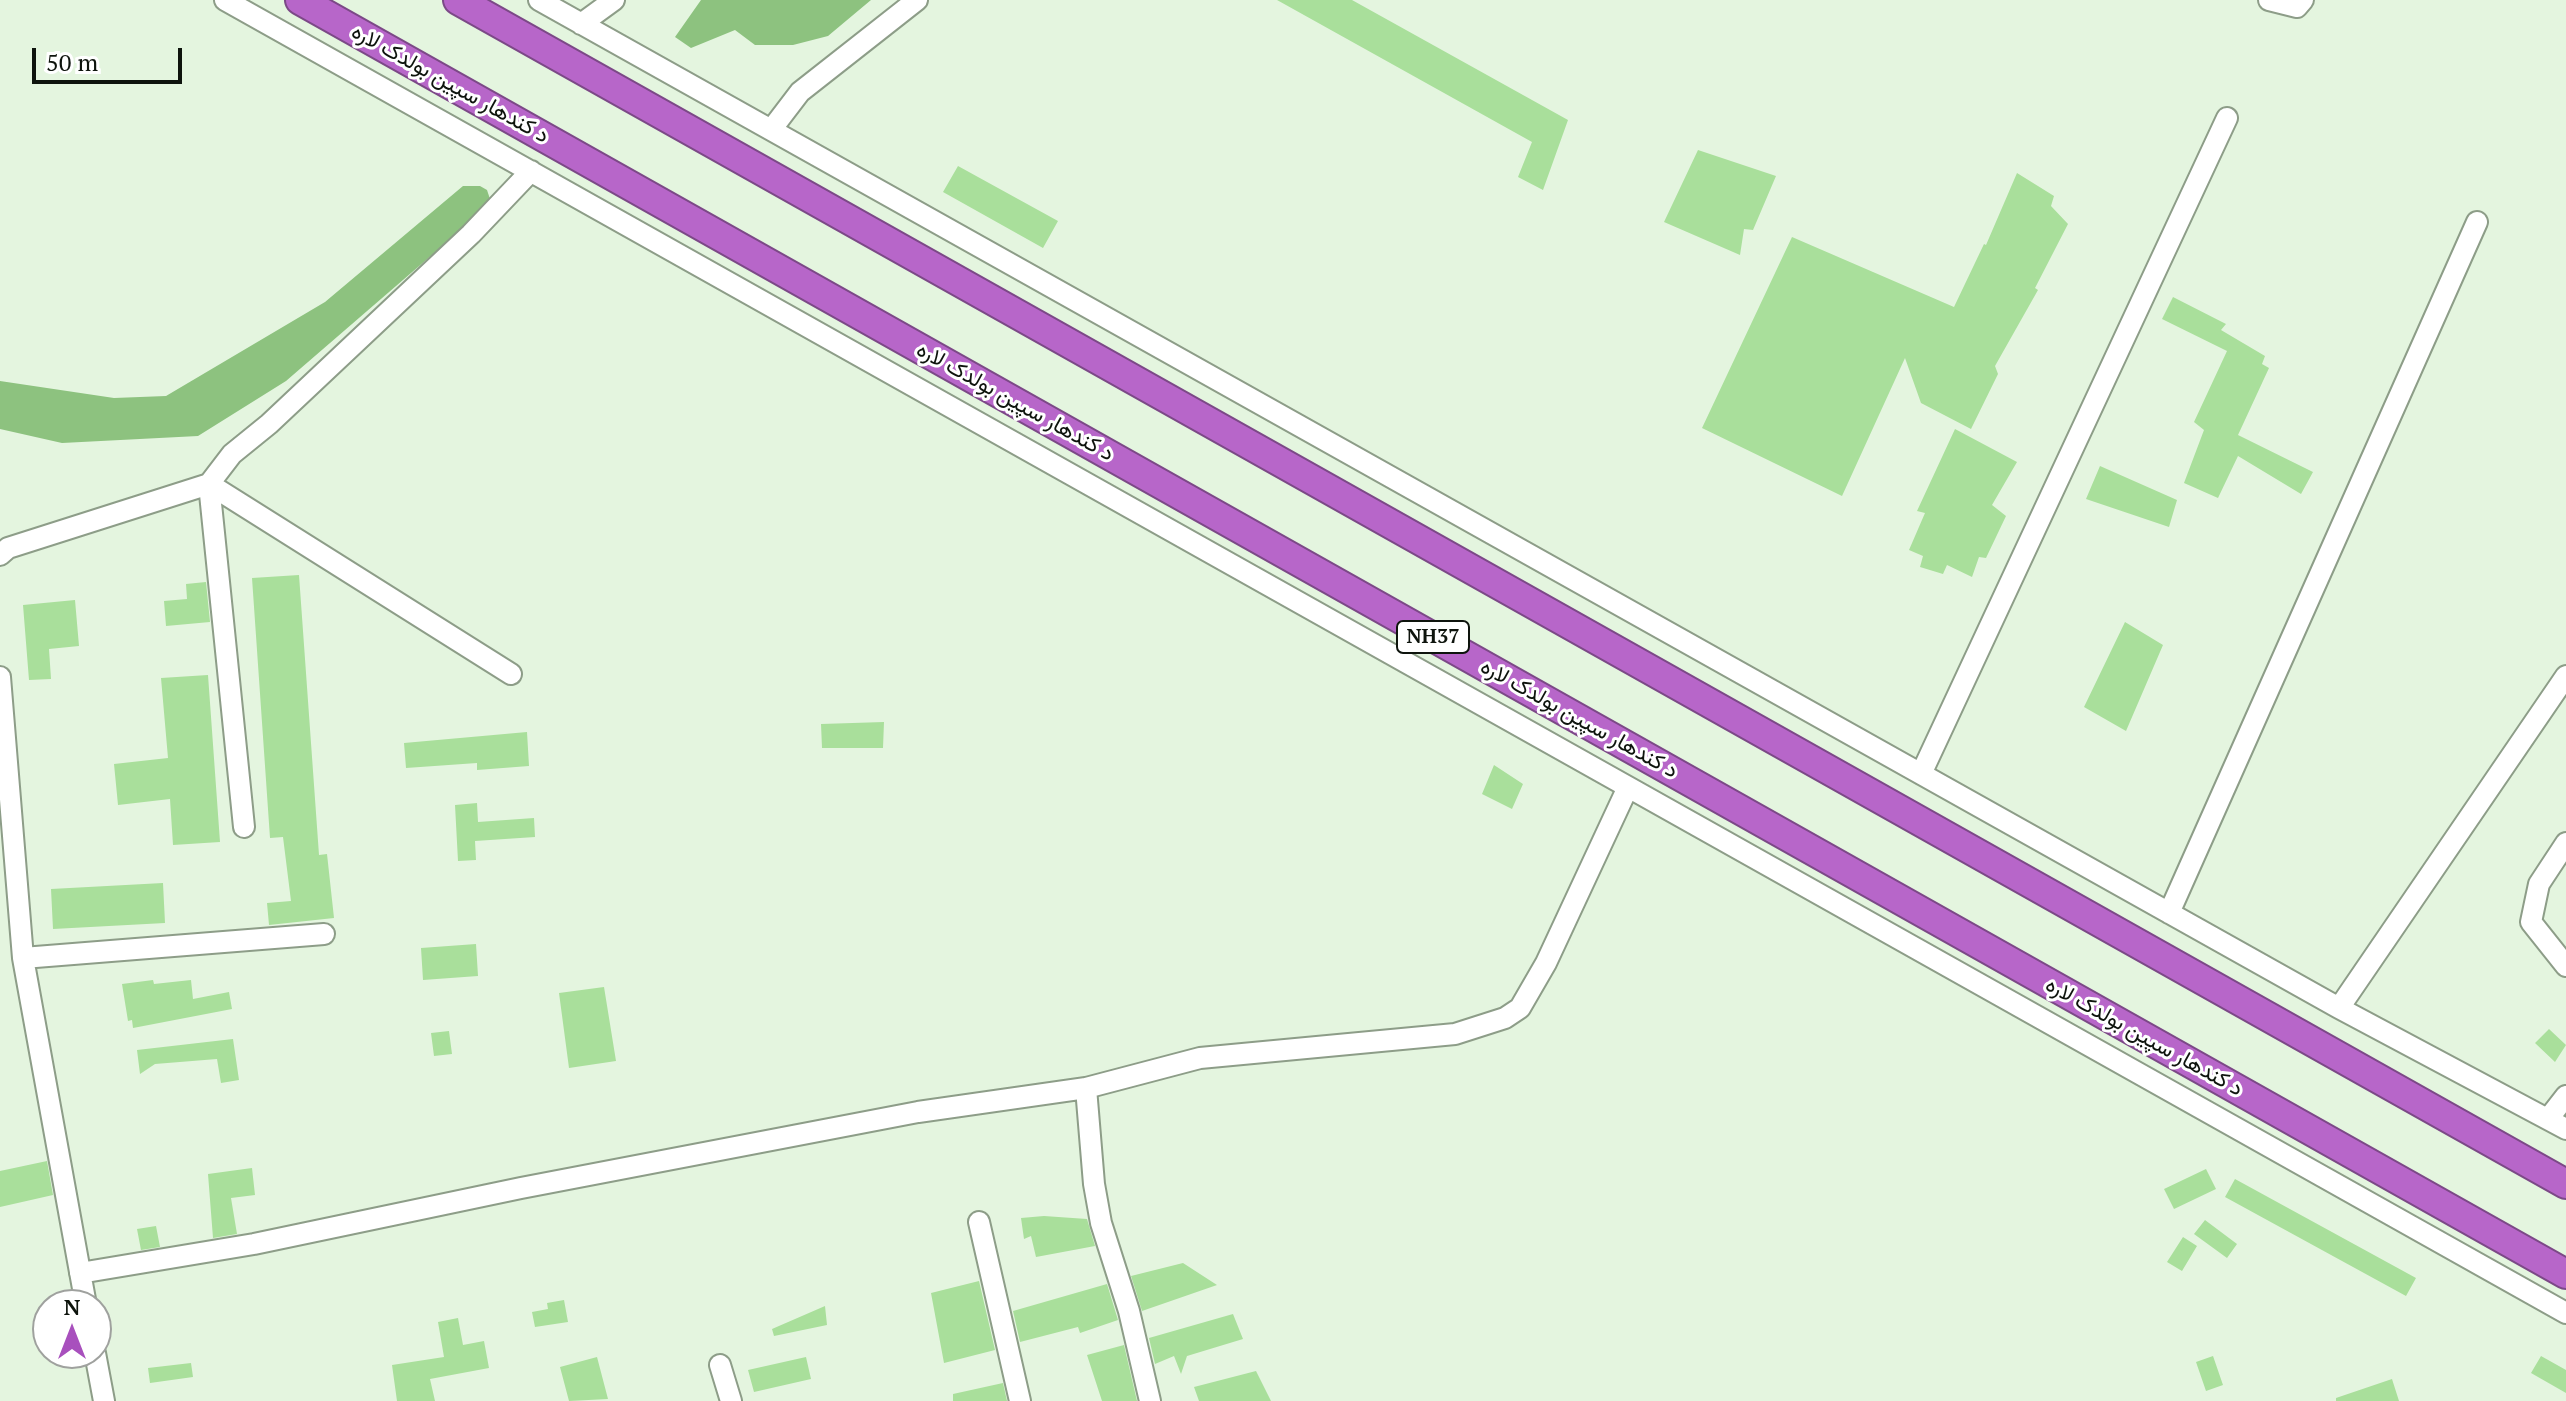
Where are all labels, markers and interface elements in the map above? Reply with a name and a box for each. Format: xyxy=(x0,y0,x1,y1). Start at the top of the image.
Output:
street label: د کندهار سپین بولدک لاره xyxy=(347,19,553,149)
scale bar xyxy=(36,32,186,82)
text: 50 m xyxy=(46,46,98,78)
street label: د کندهار سپین بولدک لاره xyxy=(912,337,1118,467)
road number: NH37 xyxy=(1397,621,1469,653)
street label: د کندهار سپین بولدک لاره xyxy=(1476,654,1682,784)
street label: د کندهار سپین بولدک لاره xyxy=(2041,972,2247,1102)
north arrow xyxy=(32,1289,112,1369)
text: N xyxy=(64,1292,80,1321)

